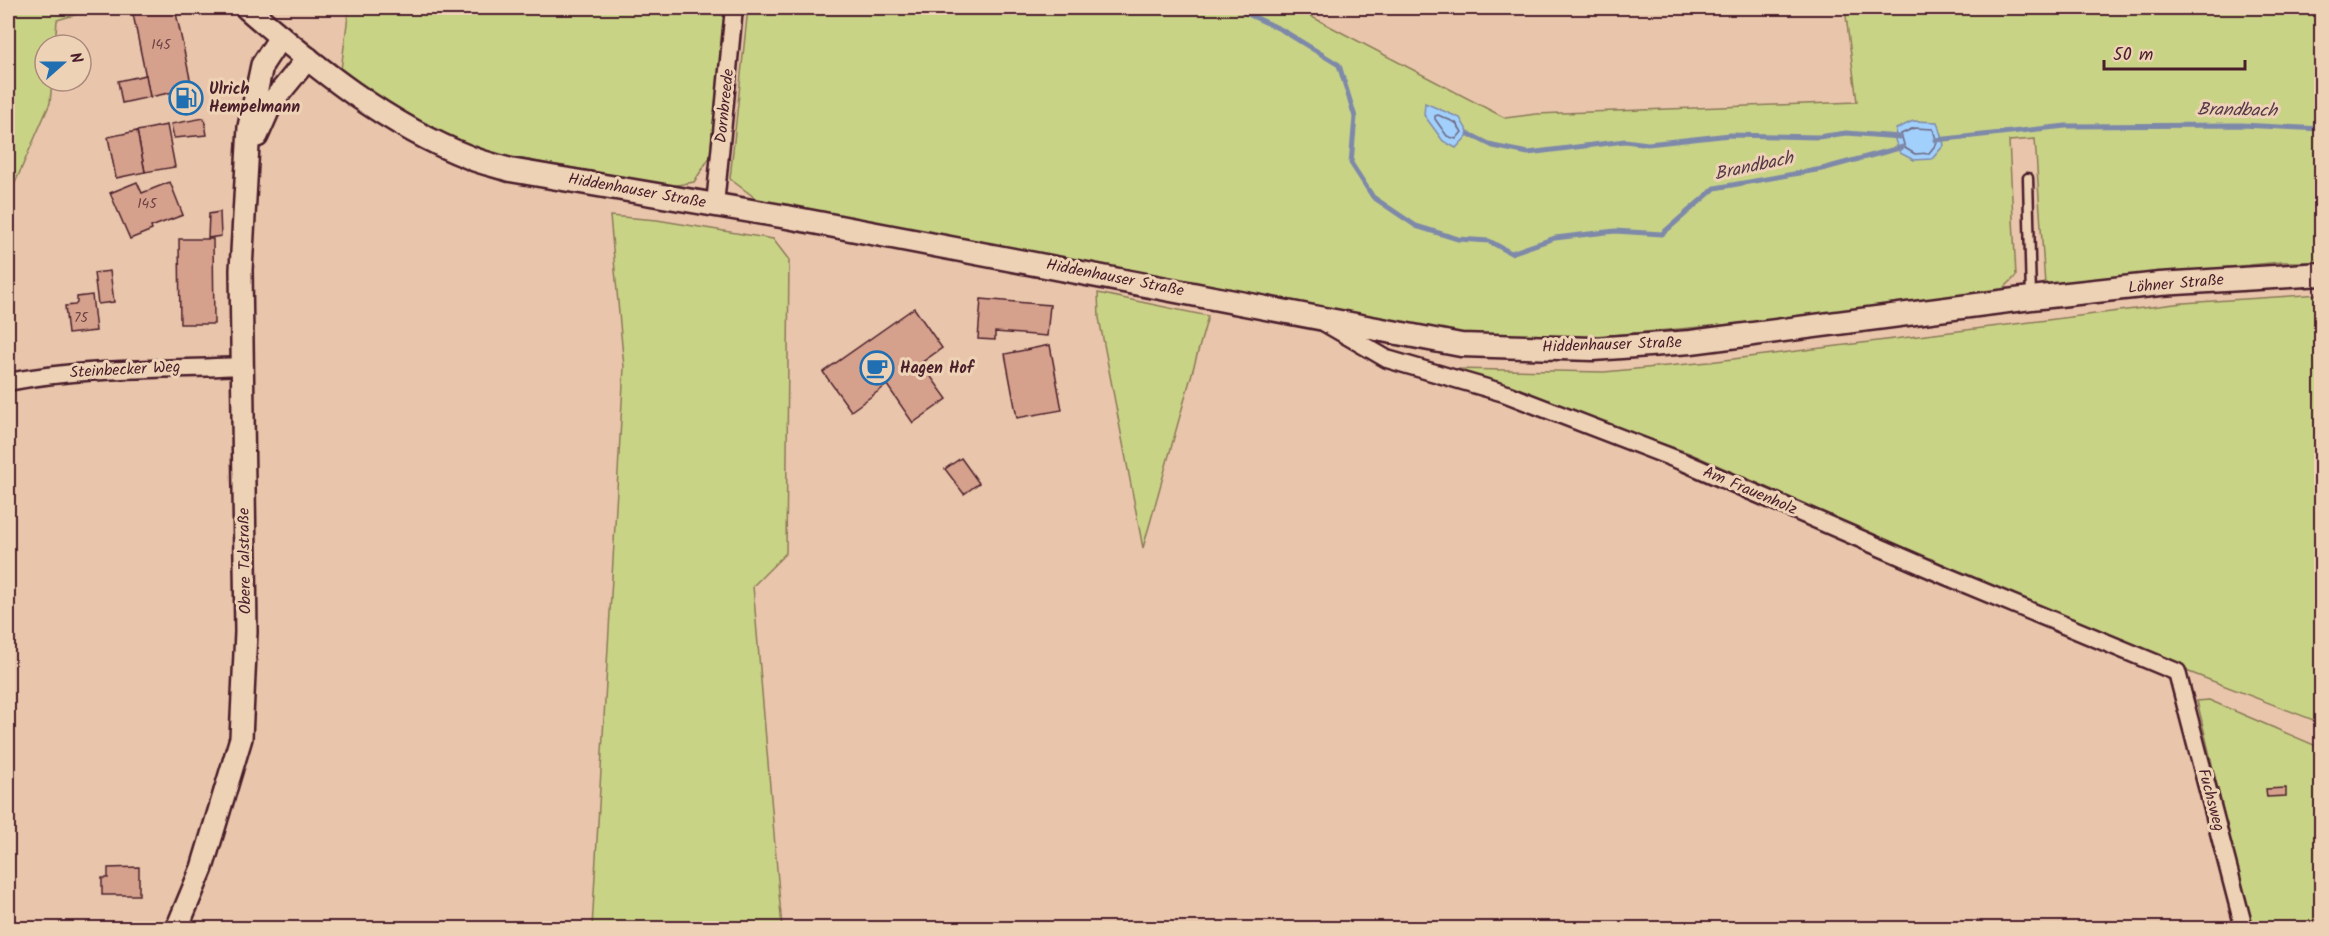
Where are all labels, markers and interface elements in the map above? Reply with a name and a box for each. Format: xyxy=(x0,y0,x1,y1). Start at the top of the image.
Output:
north arrow xyxy=(33,33,93,93)
scale bar xyxy=(2104,33,2245,71)
house number: 145 xyxy=(151,34,172,56)
text: 50 m xyxy=(2113,41,2153,70)
text: N xyxy=(62,49,89,67)
street label: Dornbreede xyxy=(709,68,741,144)
place label: Ulrich Hempelmann xyxy=(209,77,300,120)
fuel station icon: Ulrich Hempelmann xyxy=(168,80,204,116)
water label: Brandbach xyxy=(2197,96,2279,126)
water label: Brandbach xyxy=(1712,144,1797,189)
street label: Hiddenhauser Straße xyxy=(566,167,708,215)
house number: 145 xyxy=(137,193,158,215)
street label: Hiddenhauser Straße xyxy=(1044,252,1186,304)
street label: Löhner Straße xyxy=(2127,267,2225,301)
house number: 75 xyxy=(74,307,89,329)
street label: Hiddenhauser Straße xyxy=(1542,330,1682,360)
cafe icon: Hagen Hof xyxy=(859,350,895,386)
street label: Steinbecker Weg xyxy=(69,355,181,385)
place label: Hagen Hof xyxy=(900,356,976,381)
street label: Am Frauenholz xyxy=(1699,460,1801,522)
street label: Obere Talstraße xyxy=(232,507,258,615)
street label: Fuchsweg xyxy=(2191,766,2231,834)

